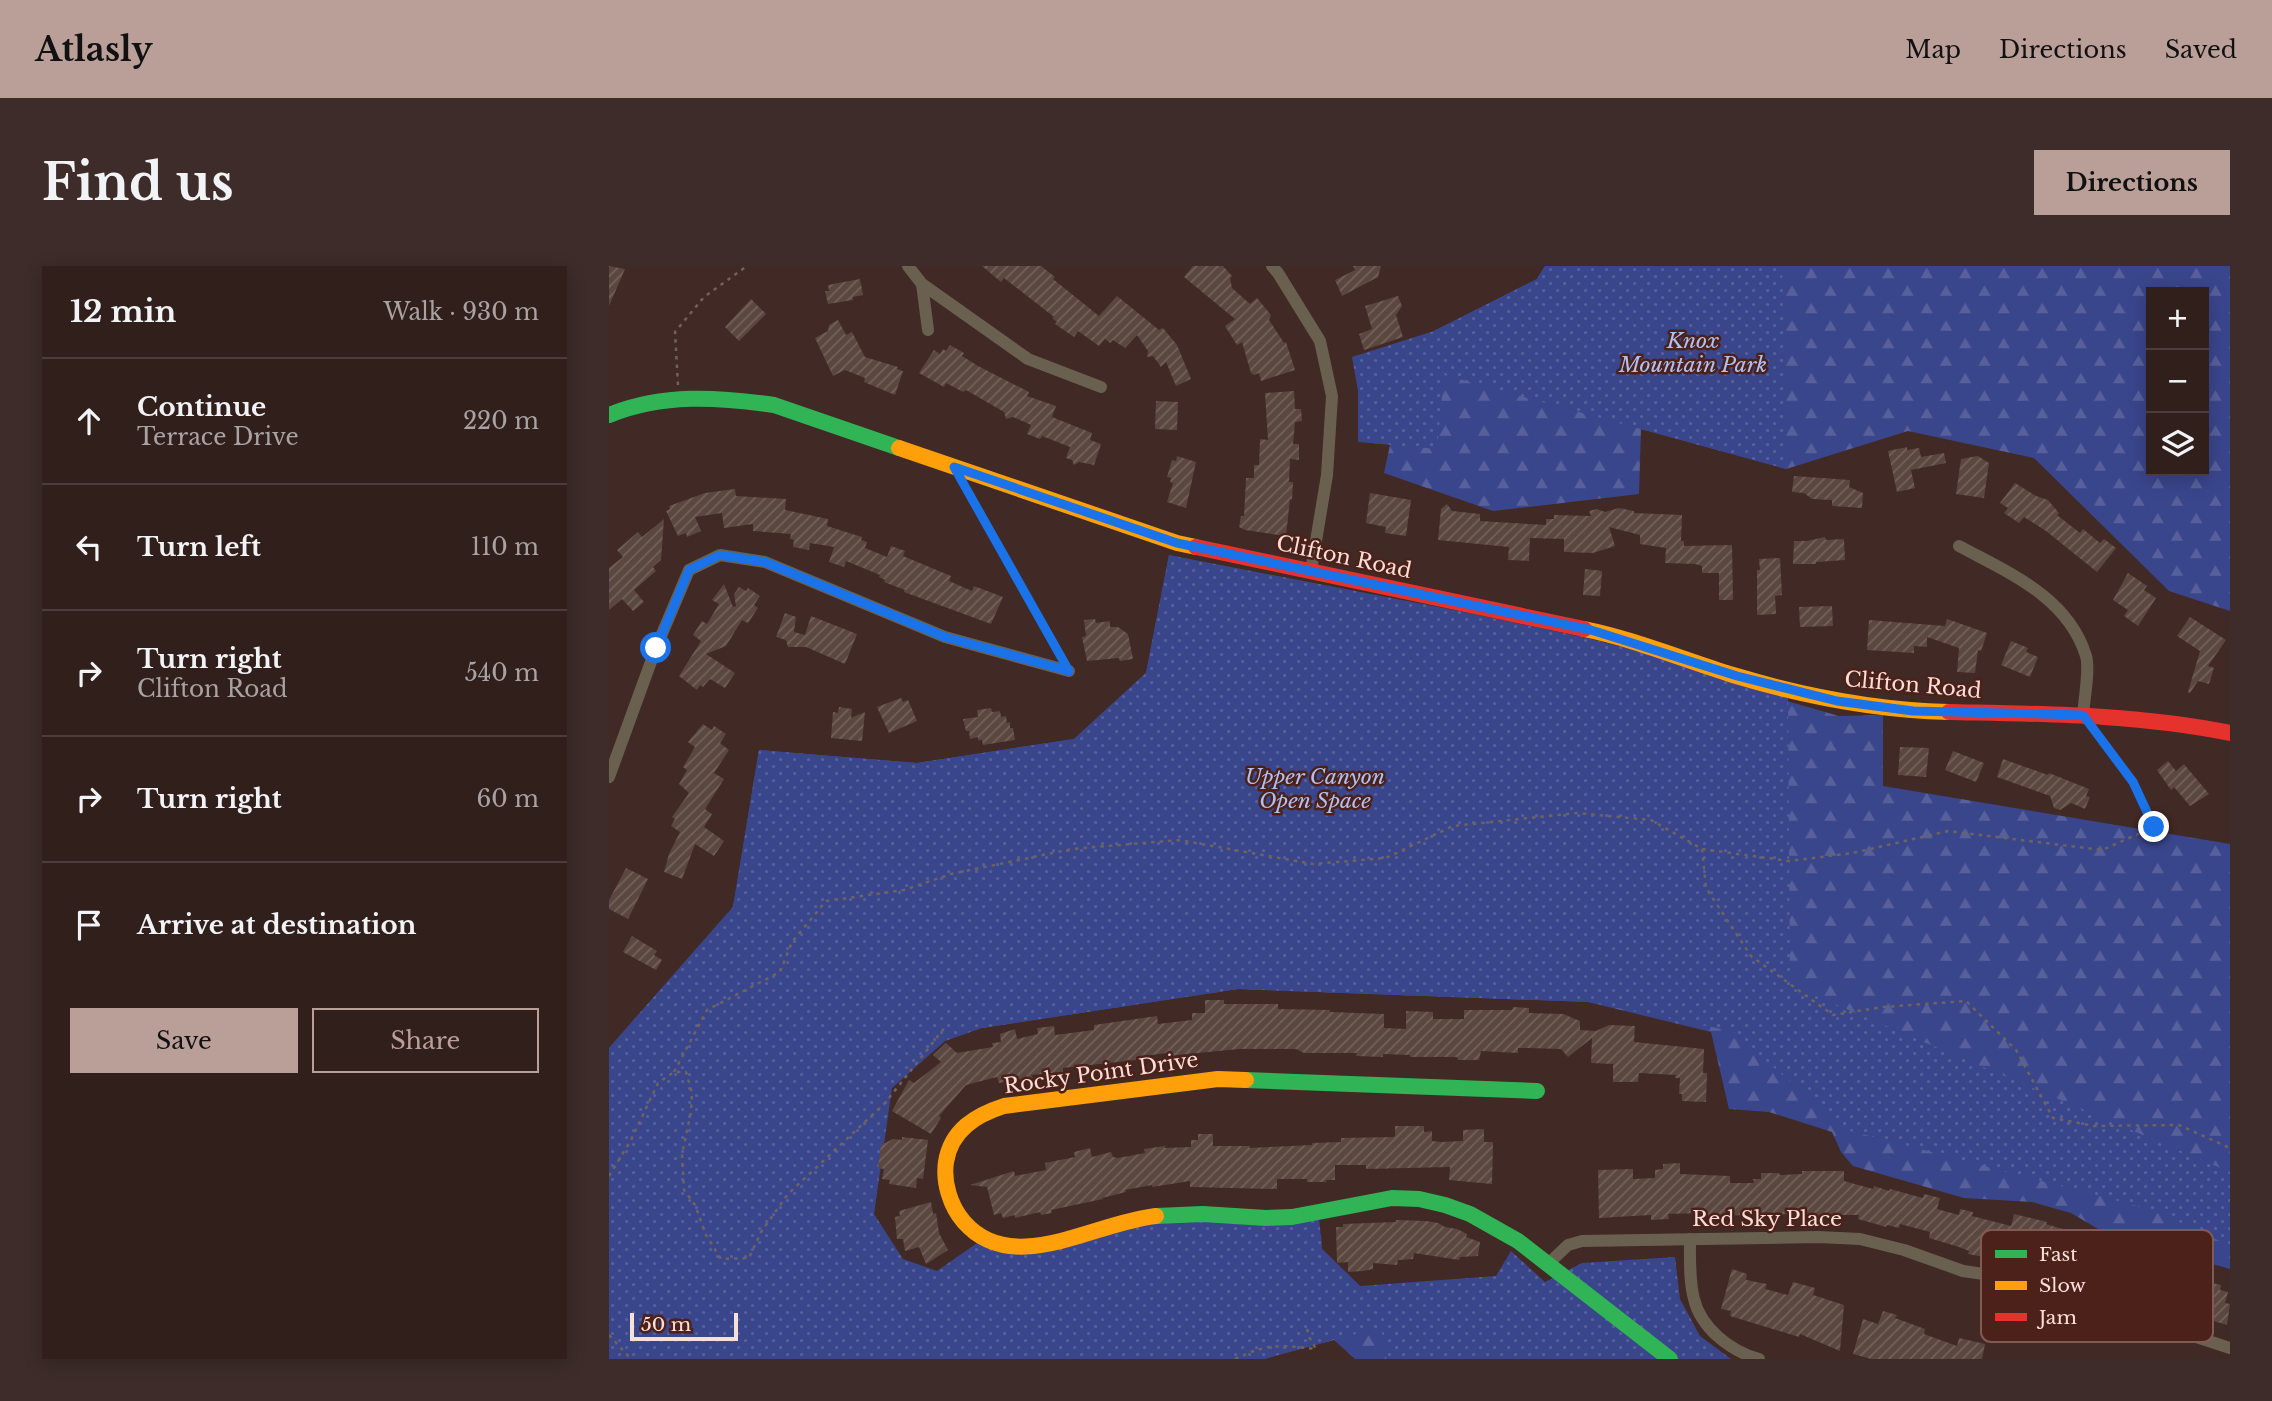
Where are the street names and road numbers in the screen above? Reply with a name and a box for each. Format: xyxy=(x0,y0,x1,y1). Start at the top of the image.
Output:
street label: Clifton Road xyxy=(1274,530,1414,584)
street label: Clifton Road xyxy=(1843,666,1983,704)
street label: Rocky Point Drive xyxy=(1002,1046,1200,1100)
street label: Red Sky Place xyxy=(1692,1206,1842,1232)

